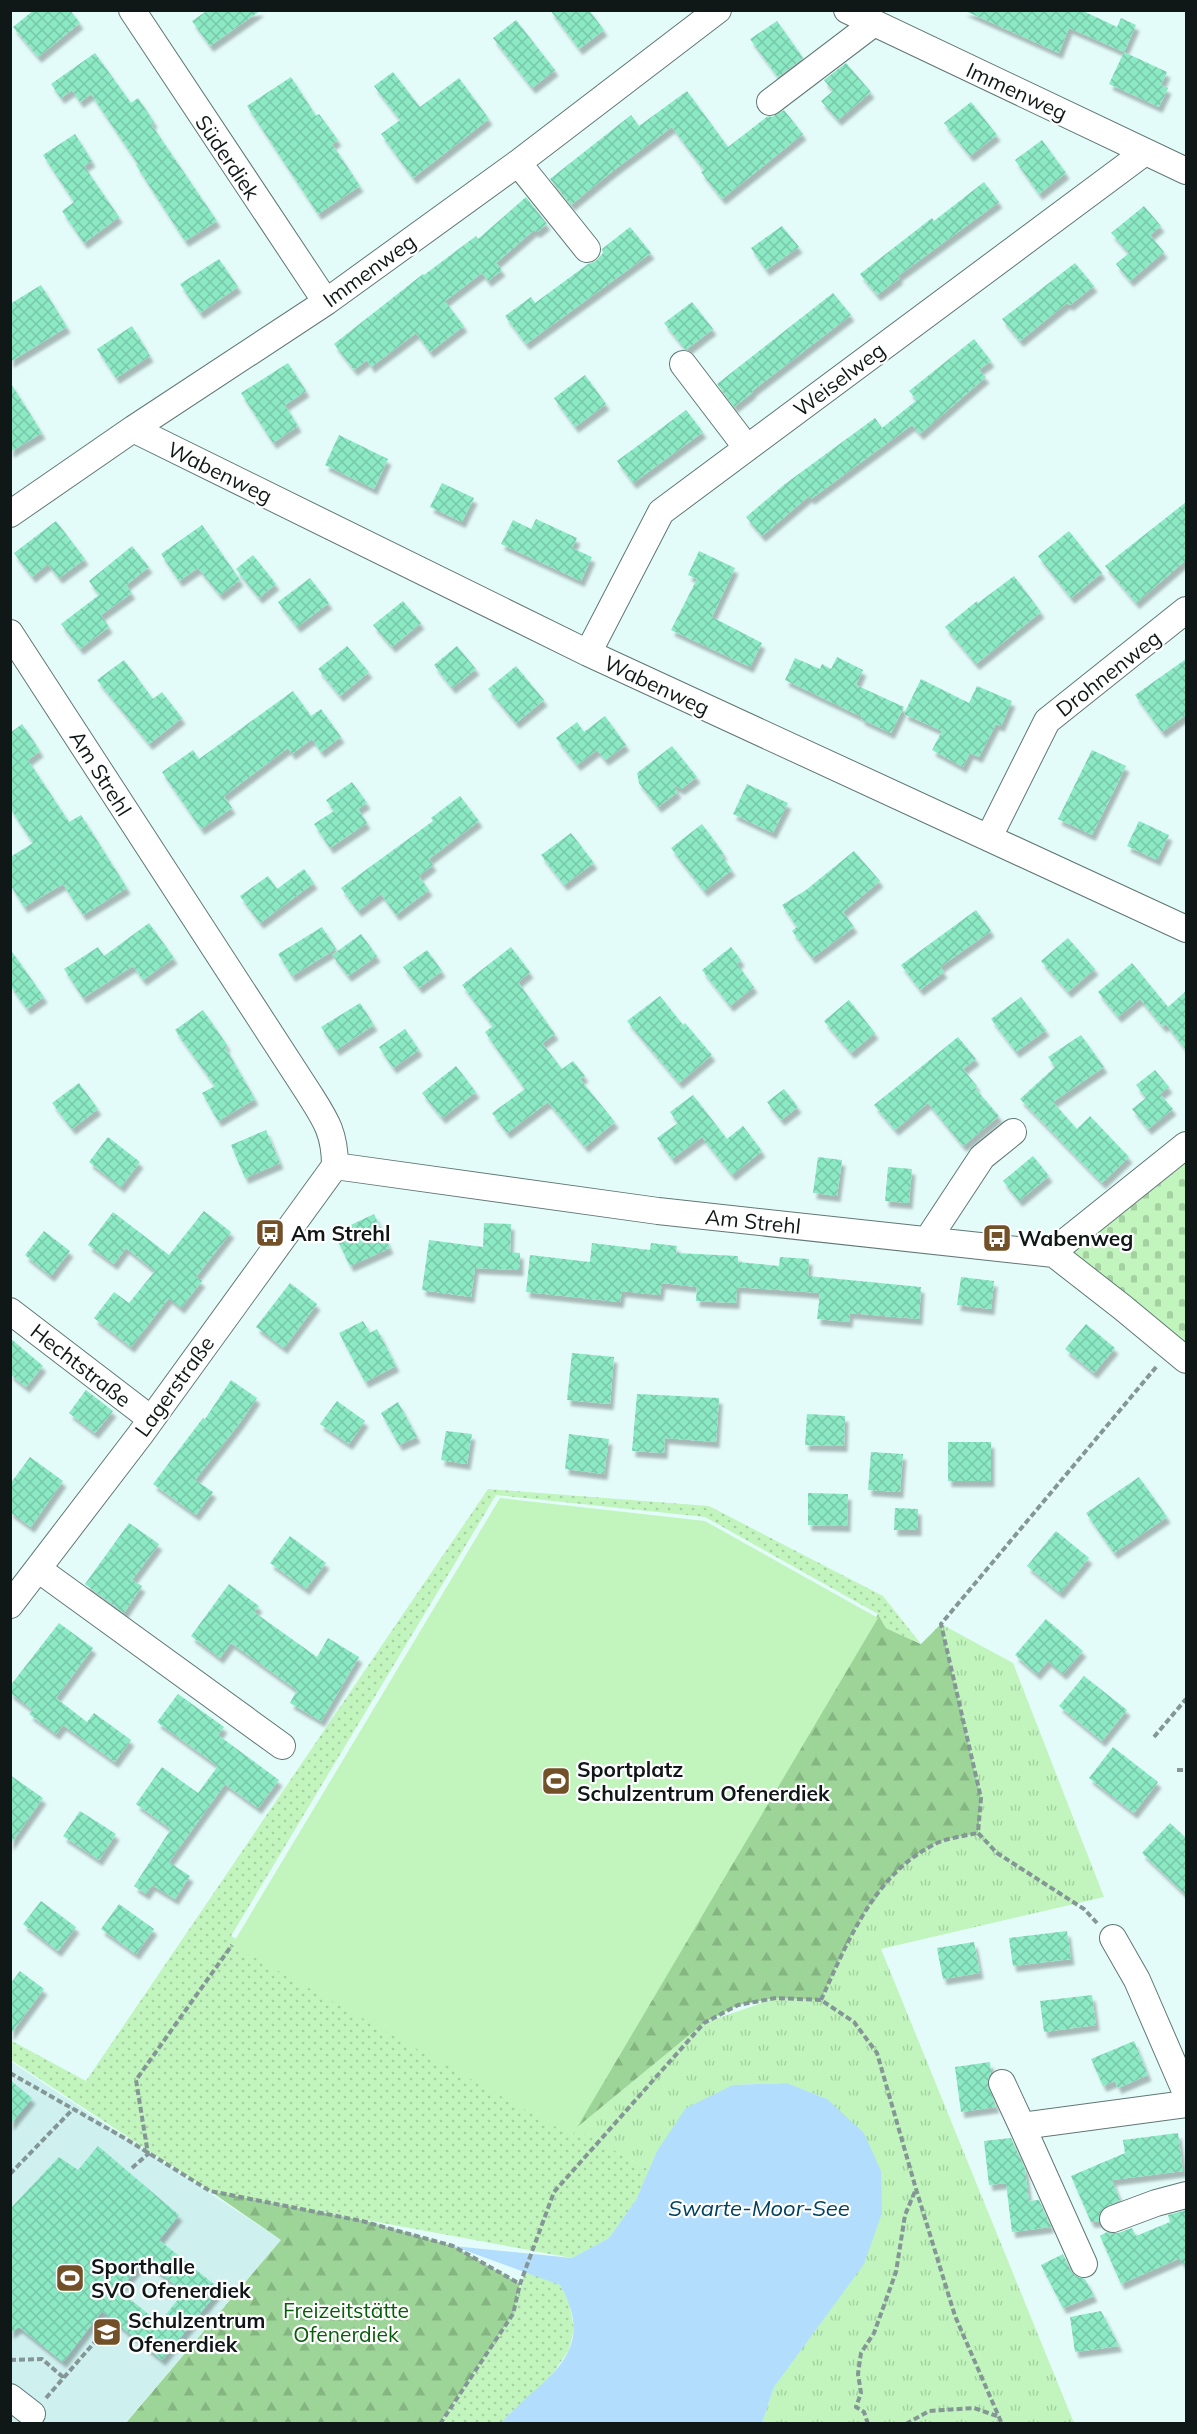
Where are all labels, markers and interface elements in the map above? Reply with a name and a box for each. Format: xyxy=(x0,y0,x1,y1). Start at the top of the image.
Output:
street label: Immenweg xyxy=(963,56,1071,126)
street label: Süderdiek xyxy=(190,110,266,204)
street label: Immenweg xyxy=(318,228,420,312)
street label: Weiselweg xyxy=(788,336,890,422)
street label: Wabenweg xyxy=(163,436,277,508)
street label: Drohnenweg xyxy=(1051,624,1165,722)
street label: Wabenweg xyxy=(600,649,714,721)
street label: Am Strehl xyxy=(65,725,137,821)
street label: Am Strehl xyxy=(704,1203,802,1239)
bus stop icon: Am Strehl xyxy=(254,1217,286,1249)
place label: Am Strehl xyxy=(291,1220,391,1246)
bus stop icon: Wabenweg xyxy=(981,1222,1013,1254)
place label: Wabenweg xyxy=(1018,1225,1133,1251)
street label: Hechtstraße xyxy=(26,1318,136,1412)
street label: Lagerstraße xyxy=(129,1331,219,1441)
place label: Sportplatz Schulzentrum Ofenerdiek xyxy=(577,1756,830,1806)
sports icon: Sportplatz Schulzentrum Ofenerdiek xyxy=(540,1765,572,1797)
water label: Swarte-Moor-See xyxy=(668,2194,850,2222)
place label: Sporthalle SVO Ofenerdiek xyxy=(91,2253,251,2303)
sports icon: Sporthalle SVO Ofenerdiek xyxy=(54,2262,86,2294)
park label: Freizeitstätte Ofenerdiek xyxy=(283,2297,409,2347)
place label: Schulzentrum Ofenerdiek xyxy=(128,2307,265,2357)
school or university icon: Schulzentrum Ofenerdiek xyxy=(91,2316,123,2348)

